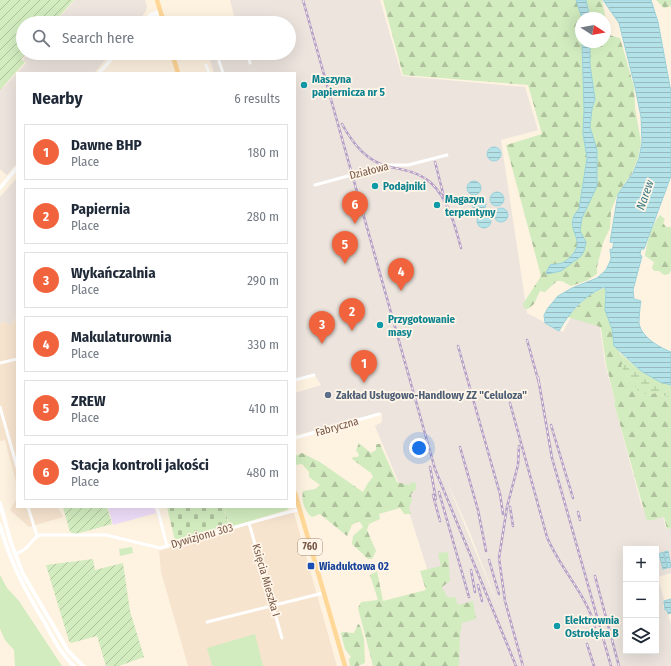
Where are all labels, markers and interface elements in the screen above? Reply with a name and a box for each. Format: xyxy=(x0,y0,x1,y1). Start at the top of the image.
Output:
north arrow xyxy=(575,12,611,48)
search box xyxy=(16,16,296,60)
icon: search xyxy=(30,27,52,49)
text: Search here xyxy=(62,29,134,47)
place label: Maszyna papiernicza nr 5 xyxy=(312,73,386,99)
marker: Maszyna papiernicza nr 5 xyxy=(299,80,309,90)
text: Nearby xyxy=(32,88,83,109)
text: 6 results xyxy=(234,91,280,106)
text: Dawne BHP xyxy=(71,136,142,154)
text: 1 xyxy=(43,145,49,160)
text: 180 m xyxy=(248,145,279,160)
text: Place xyxy=(71,154,99,169)
street label: Działowa xyxy=(348,160,390,182)
water label: Narew xyxy=(633,178,657,212)
place label: Podajniki xyxy=(383,180,426,193)
marker: Podajniki xyxy=(370,181,380,191)
pin: 6 xyxy=(342,191,368,224)
place label: Magazyn terpentyny xyxy=(445,193,496,219)
text: Papiernia xyxy=(71,200,130,218)
marker: Magazyn terpentyny xyxy=(432,200,442,210)
text: 2 xyxy=(43,209,49,224)
text: 280 m xyxy=(247,209,279,224)
text: Place xyxy=(71,218,99,233)
pin: 5 xyxy=(332,231,358,264)
pin: 4 xyxy=(388,258,414,291)
text: Wykańczalnia xyxy=(71,264,156,282)
text: 3 xyxy=(43,273,49,288)
text: 290 m xyxy=(247,273,279,288)
text: Place xyxy=(71,282,99,297)
pin: 2 xyxy=(339,298,365,331)
pin: 3 xyxy=(309,311,335,344)
place label: Przygotowanie masy xyxy=(388,313,456,339)
marker: Przygotowanie masy xyxy=(375,320,385,330)
text: Makulaturownia xyxy=(71,328,172,346)
text: 4 xyxy=(43,337,49,352)
text: 330 m xyxy=(247,337,279,352)
text: Place xyxy=(71,346,99,361)
pin: 1 xyxy=(351,350,377,383)
place label: Zakład Usługowo-Handlowy ZZ "Celuloza" xyxy=(336,389,527,402)
marker: Zakład Usługowo-Handlowy ZZ "Celuloza" xyxy=(323,390,333,400)
text: ZREW xyxy=(71,392,106,410)
text: 5 xyxy=(43,401,49,416)
text: 410 m xyxy=(249,401,279,416)
text: Place xyxy=(71,410,99,425)
street label: Fabryczna xyxy=(314,415,360,439)
your location xyxy=(409,438,429,458)
text: Stacja kontroli jakości xyxy=(71,456,209,474)
text: 6 xyxy=(43,465,49,480)
text: 480 m xyxy=(246,465,279,480)
text: Place xyxy=(71,474,99,489)
street label: Dywizjonu 303 xyxy=(170,521,235,551)
road number: 760 xyxy=(298,539,322,555)
street label: Księcia Mieszka I xyxy=(249,542,283,618)
map controls xyxy=(623,546,659,654)
button: + xyxy=(623,546,659,582)
place label: Wiaduktowa 02 xyxy=(319,560,389,573)
marker: Wiaduktowa 02 xyxy=(306,561,316,571)
button: − xyxy=(623,582,659,618)
place label: Elektrownia Ostrołęka B xyxy=(565,614,620,640)
button: layers xyxy=(623,618,659,654)
marker: Elektrownia Ostrołęka B xyxy=(552,621,562,631)

